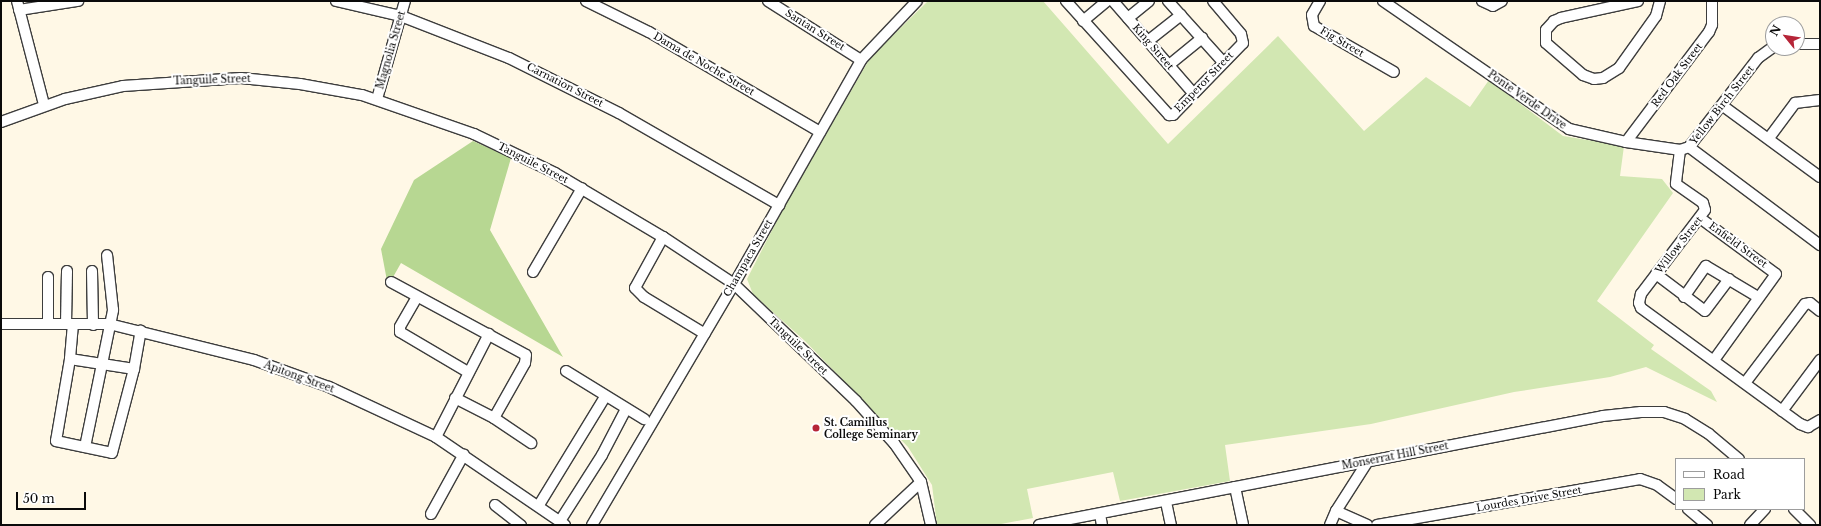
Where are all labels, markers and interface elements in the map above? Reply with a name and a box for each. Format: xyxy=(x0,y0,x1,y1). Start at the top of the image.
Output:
street label: Santan Street xyxy=(783,7,847,53)
street label: Magnolia Street xyxy=(374,9,408,91)
north arrow xyxy=(1765,16,1805,56)
street label: King Street xyxy=(1130,22,1176,72)
text: N xyxy=(1767,23,1784,38)
street label: Fig Street xyxy=(1318,25,1366,59)
street label: Dama de Noche Street xyxy=(651,30,757,98)
street label: Red Oak Street xyxy=(1649,41,1705,109)
street label: Emperor Street xyxy=(1172,49,1236,115)
street label: Carnation Street xyxy=(525,61,605,109)
street label: Yellow Birch Street xyxy=(1687,63,1757,147)
street label: Ponte Verde Drive xyxy=(1485,68,1569,132)
street label: Tanguile Street xyxy=(173,73,251,87)
street label: Tanguile Street xyxy=(496,140,570,186)
street label: Willow Street xyxy=(1653,214,1705,276)
street label: Champaca Street xyxy=(721,217,775,299)
street label: Enfield Street xyxy=(1706,220,1770,270)
street label: Tanguile Street xyxy=(766,315,830,377)
street label: Apitong Street xyxy=(262,359,336,395)
place label: St. Camillus College Seminary xyxy=(824,416,918,440)
marker: St. Camillus College Seminary xyxy=(811,423,821,433)
street label: Monserrat Hill Street xyxy=(1341,440,1449,472)
legend xyxy=(1675,458,1805,510)
text: Road xyxy=(1713,467,1745,482)
scale bar xyxy=(18,484,88,510)
street label: Lourdes Drive Street xyxy=(1475,484,1583,514)
text: Park xyxy=(1713,487,1741,502)
text: 50 m xyxy=(23,491,55,506)

